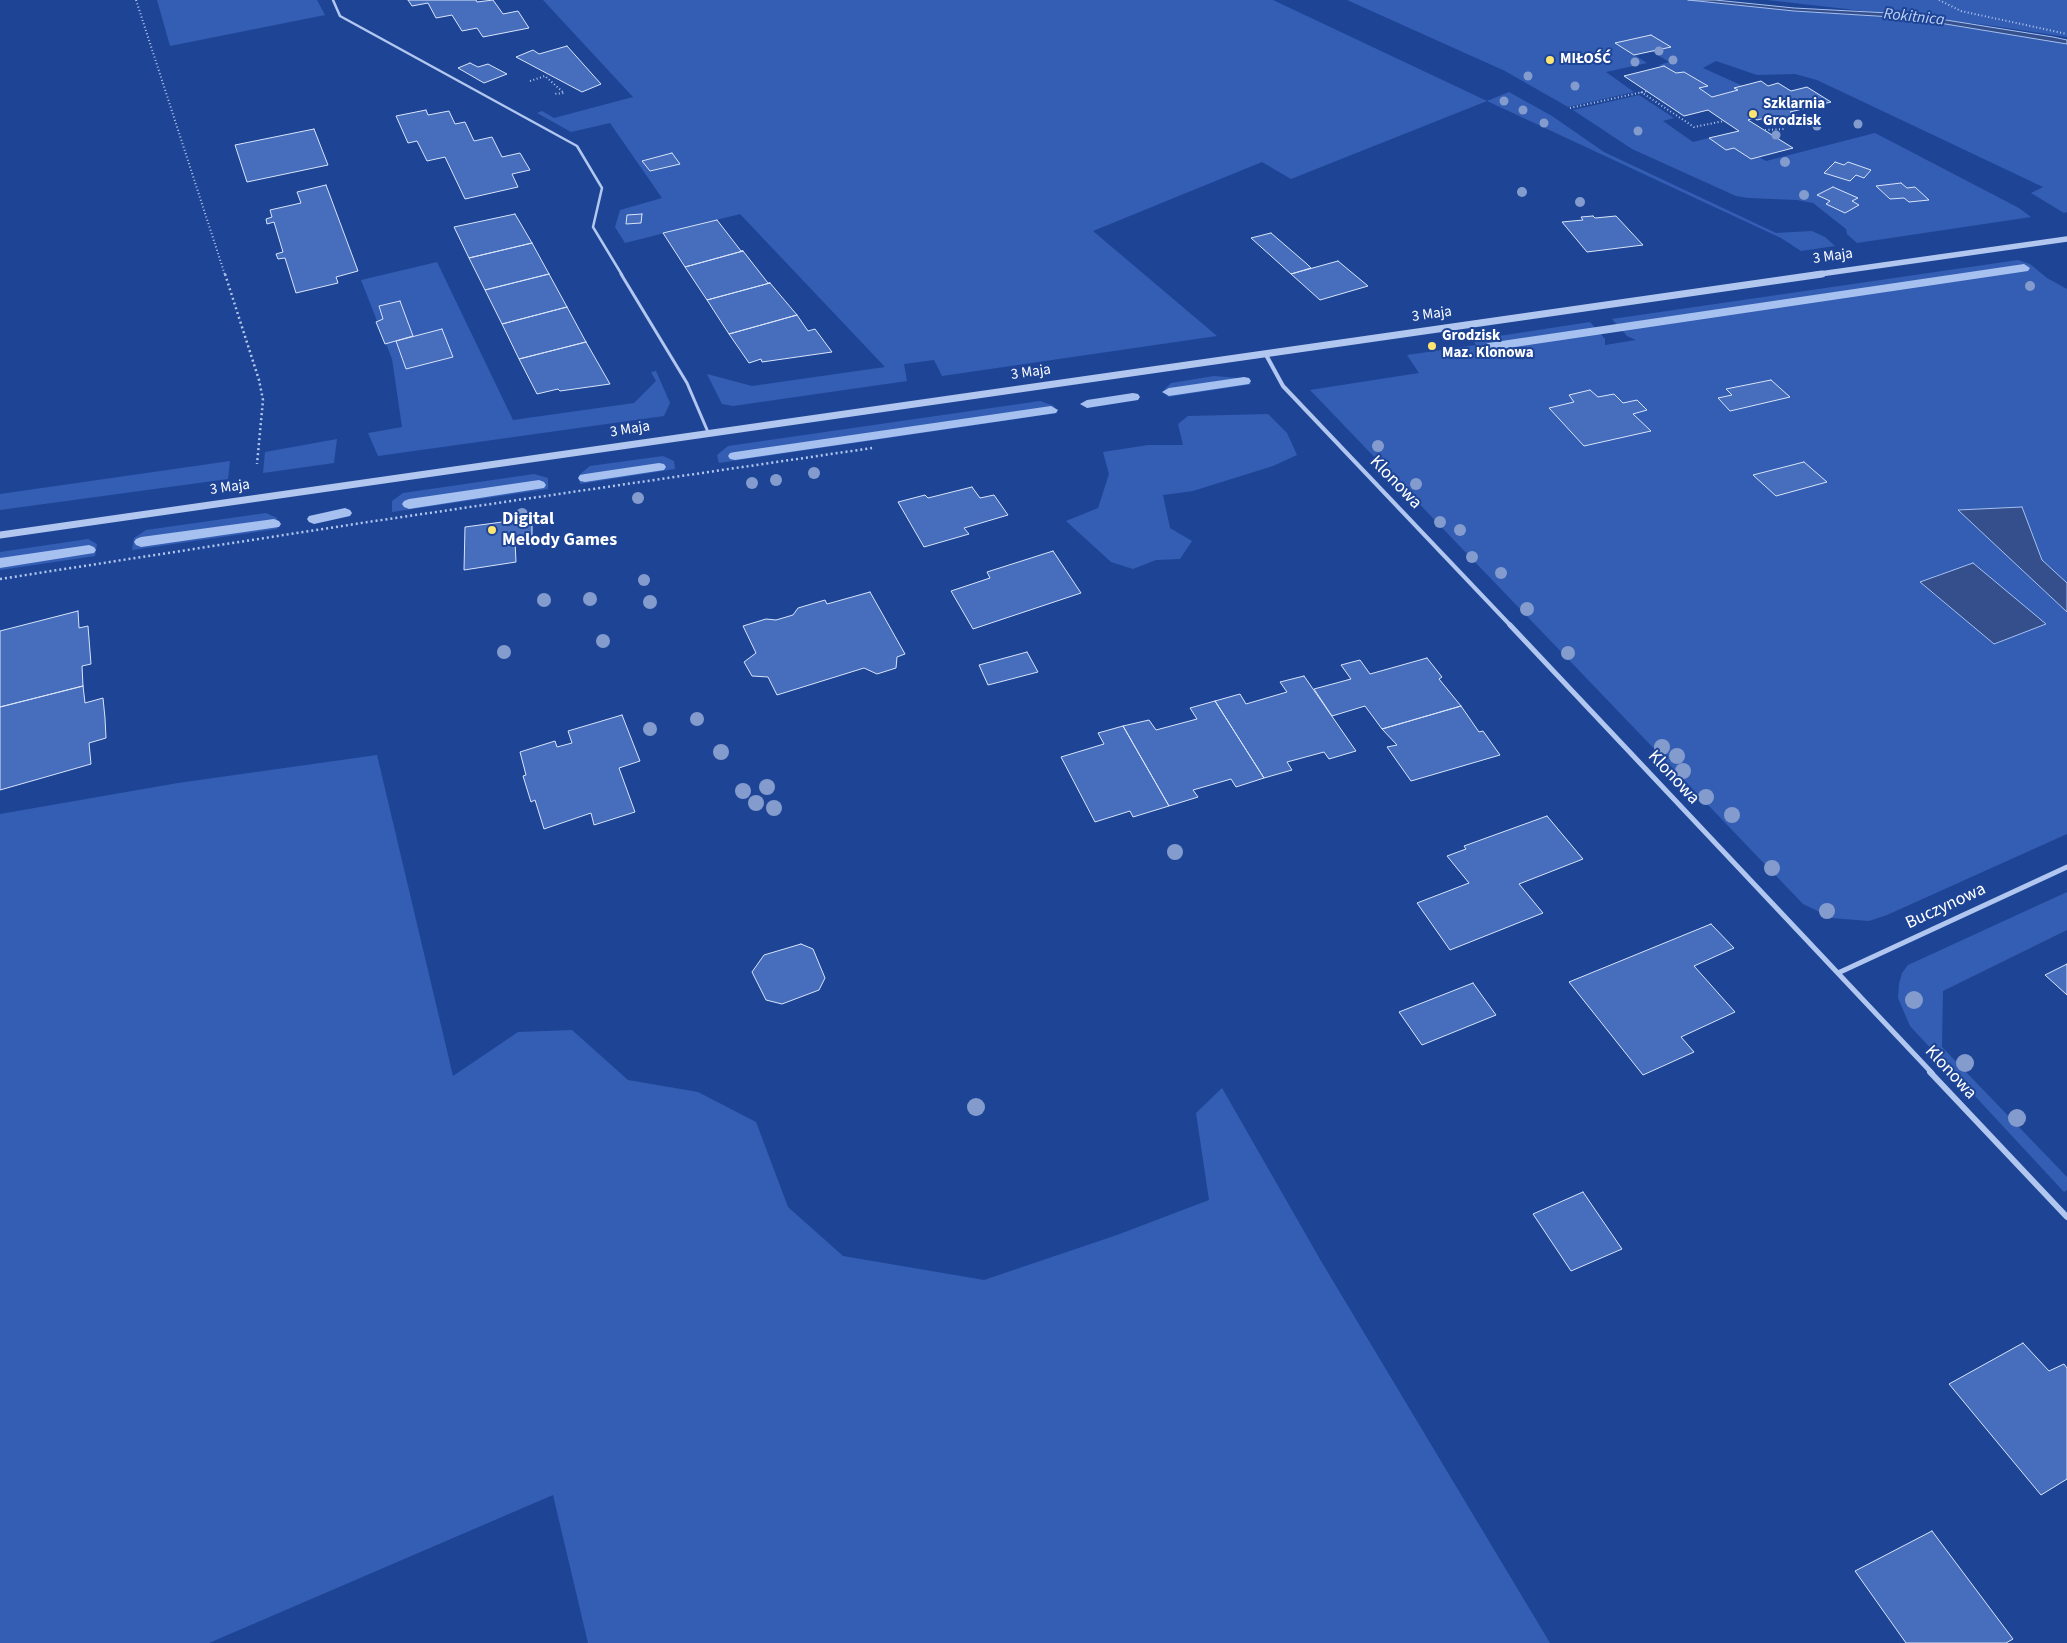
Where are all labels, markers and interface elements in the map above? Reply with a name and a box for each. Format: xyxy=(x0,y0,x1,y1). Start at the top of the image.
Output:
water label: Rokitnica xyxy=(1883,5,1945,31)
place label: MIŁOŚĆ xyxy=(1560,51,1611,69)
marker: MIŁOŚĆ xyxy=(1544,54,1556,66)
place label: Szklarnia Grodzisk xyxy=(1763,96,1825,131)
marker: Szklarnia Grodzisk xyxy=(1747,108,1759,120)
street label: 3 Maja xyxy=(1812,245,1854,269)
street label: 3 Maja xyxy=(1411,303,1453,327)
place label: Grodzisk Maz. Klonowa xyxy=(1442,328,1534,363)
marker: Grodzisk Maz. Klonowa xyxy=(1426,340,1438,352)
street label: 3 Maja xyxy=(1010,361,1052,385)
street label: 3 Maja xyxy=(609,418,651,442)
street label: Klonowa xyxy=(1364,452,1426,514)
street label: 3 Maja xyxy=(209,476,251,500)
place label: Digital Melody Games xyxy=(502,509,617,552)
marker: Digital Melody Games xyxy=(486,524,498,536)
street label: Klonowa xyxy=(1643,746,1703,810)
street label: Buczynowa xyxy=(1902,879,1990,935)
street label: Klonowa xyxy=(1920,1041,1980,1105)

